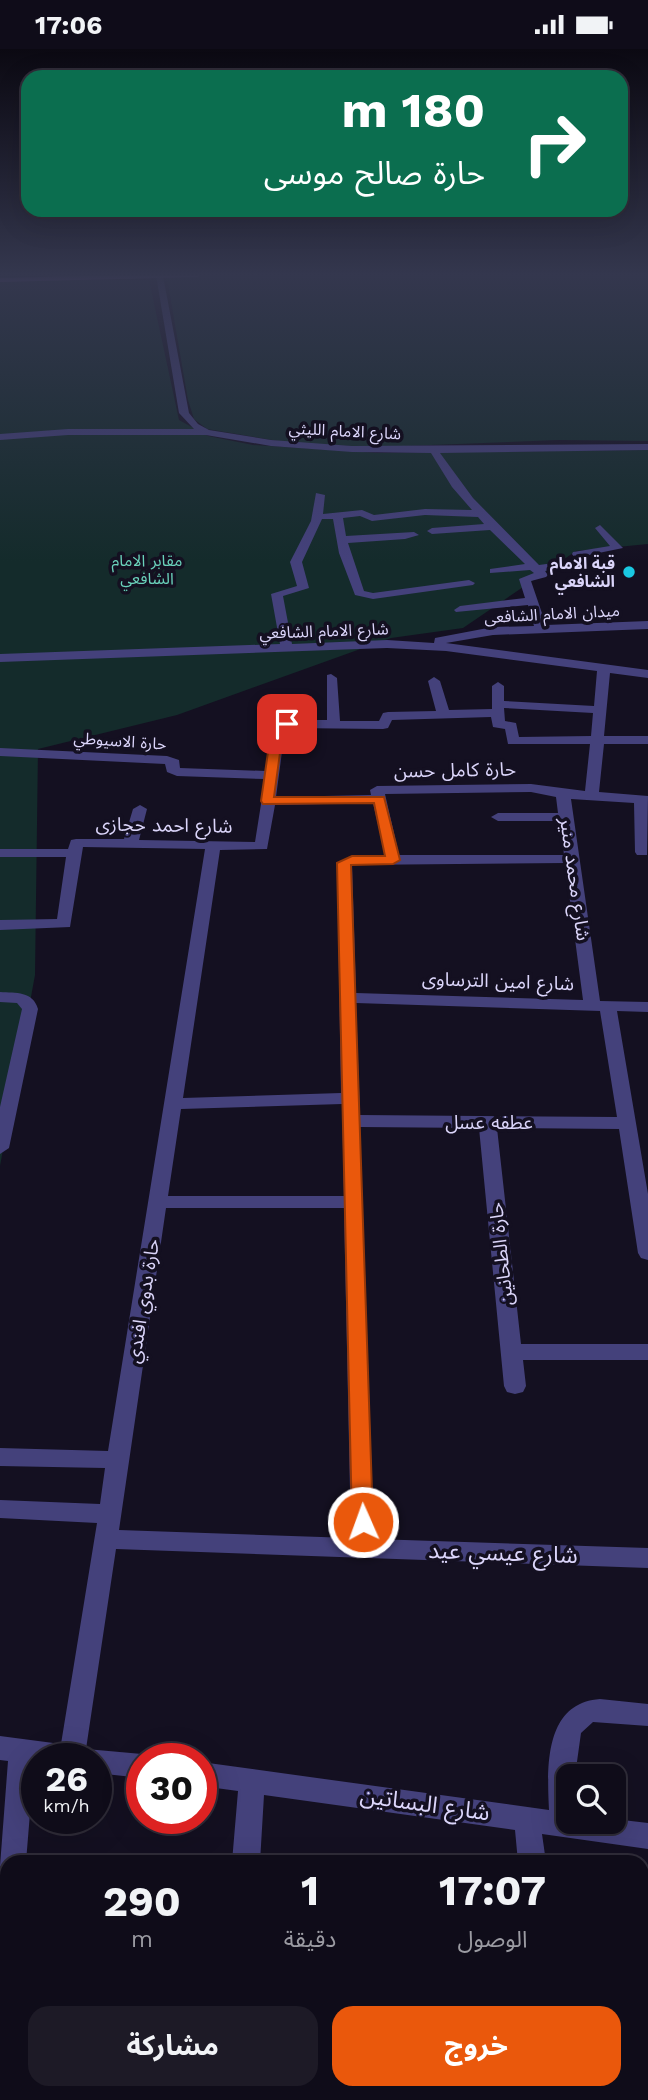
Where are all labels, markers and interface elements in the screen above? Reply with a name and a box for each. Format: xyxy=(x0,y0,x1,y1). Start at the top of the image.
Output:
text: 17:06 xyxy=(35,10,102,40)
text: 180 m xyxy=(341,81,485,139)
icon: right xyxy=(509,98,600,189)
text: حارة صالح موسى xyxy=(264,154,485,192)
street label: شارع الامام الليثي xyxy=(288,419,402,446)
park label: مقابر الامام الشافعي xyxy=(112,551,183,590)
place label: قبة الامام الشافعي xyxy=(550,554,615,594)
marker: قبة الامام الشافعي xyxy=(621,564,637,580)
street label: ميدان الامام الشافعى xyxy=(484,601,621,630)
street label: شارع الامام الشافعي xyxy=(259,619,389,646)
pin xyxy=(257,694,317,754)
icon: arrive xyxy=(268,705,306,743)
street label: حارة الاسيوطي xyxy=(73,728,167,756)
street label: حارة كامل حسن xyxy=(394,757,516,783)
street label: شارع احمد حجازى xyxy=(95,812,233,840)
street label: شارع محمد منير xyxy=(553,815,595,942)
street label: شارع امين الترساوى xyxy=(421,967,575,997)
street label: عطفه عسل xyxy=(445,1111,533,1134)
street label: حارة الطحانين xyxy=(484,1201,518,1307)
street label: حارة بدوي افندي xyxy=(122,1237,168,1365)
position arrow xyxy=(326,1485,400,1559)
street label: شارع عيسي عيد xyxy=(428,1537,578,1572)
speed limit sign: 30 xyxy=(126,1743,217,1834)
text: 26 xyxy=(45,1758,88,1800)
map controls xyxy=(556,1764,626,1834)
button: search xyxy=(556,1764,626,1834)
street label: شارع البساتين xyxy=(358,1782,492,1829)
text: km/h xyxy=(43,1795,90,1816)
text: 1 xyxy=(301,1866,319,1915)
text: 17:07 xyxy=(439,1866,546,1915)
text: 290 xyxy=(103,1877,181,1926)
text: m xyxy=(131,1926,153,1953)
text: دقيقة xyxy=(284,1926,336,1953)
text: الوصول xyxy=(458,1926,528,1953)
button: مشاركة xyxy=(28,2006,318,2086)
button: خروج xyxy=(332,2006,621,2086)

